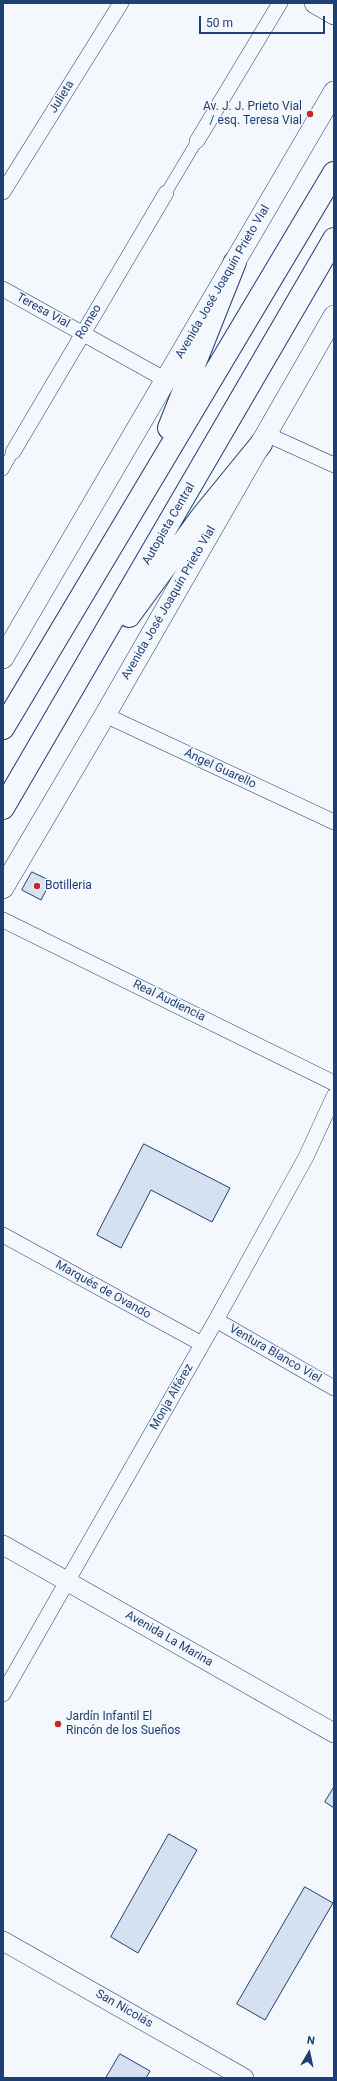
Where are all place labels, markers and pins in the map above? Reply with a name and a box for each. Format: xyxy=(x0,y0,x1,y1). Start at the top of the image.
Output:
place label: Av. J. J. Prieto Vial / esq. Teresa Vial xyxy=(203,100,302,128)
marker: Av. J. J. Prieto Vial / esq. Teresa Vial xyxy=(305,109,315,119)
place label: Botilleria xyxy=(45,879,92,893)
marker: Botilleria xyxy=(32,881,42,891)
place label: Jardín Infantil El Rincón de los Sueños xyxy=(66,1710,180,1738)
marker: Jardín Infantil El Rincón de los Sueños xyxy=(53,1719,63,1729)

